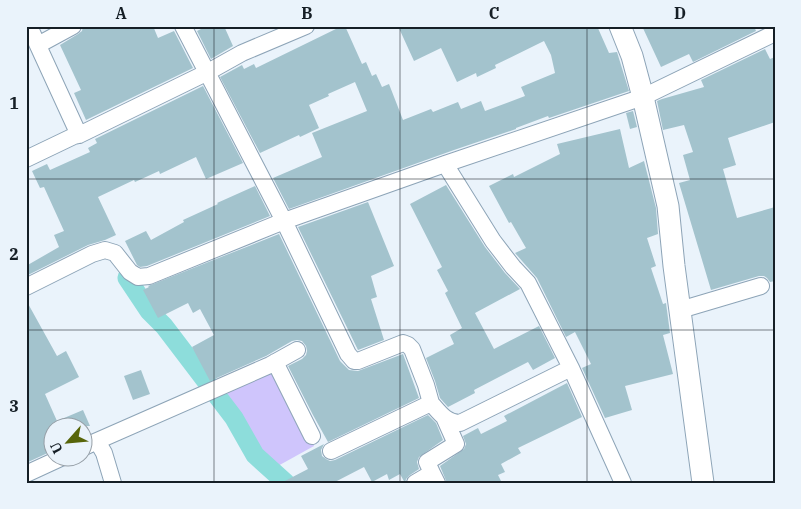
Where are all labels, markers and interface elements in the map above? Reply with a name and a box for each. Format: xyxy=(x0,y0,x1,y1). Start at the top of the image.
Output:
text: A xyxy=(115,3,127,23)
text: B xyxy=(301,3,313,23)
text: C xyxy=(489,3,499,23)
text: D xyxy=(674,3,686,23)
text: 1 xyxy=(9,93,19,113)
text: 2 xyxy=(9,244,19,264)
text: 3 xyxy=(9,396,19,416)
north arrow xyxy=(42,416,92,466)
text: U xyxy=(46,439,67,457)

